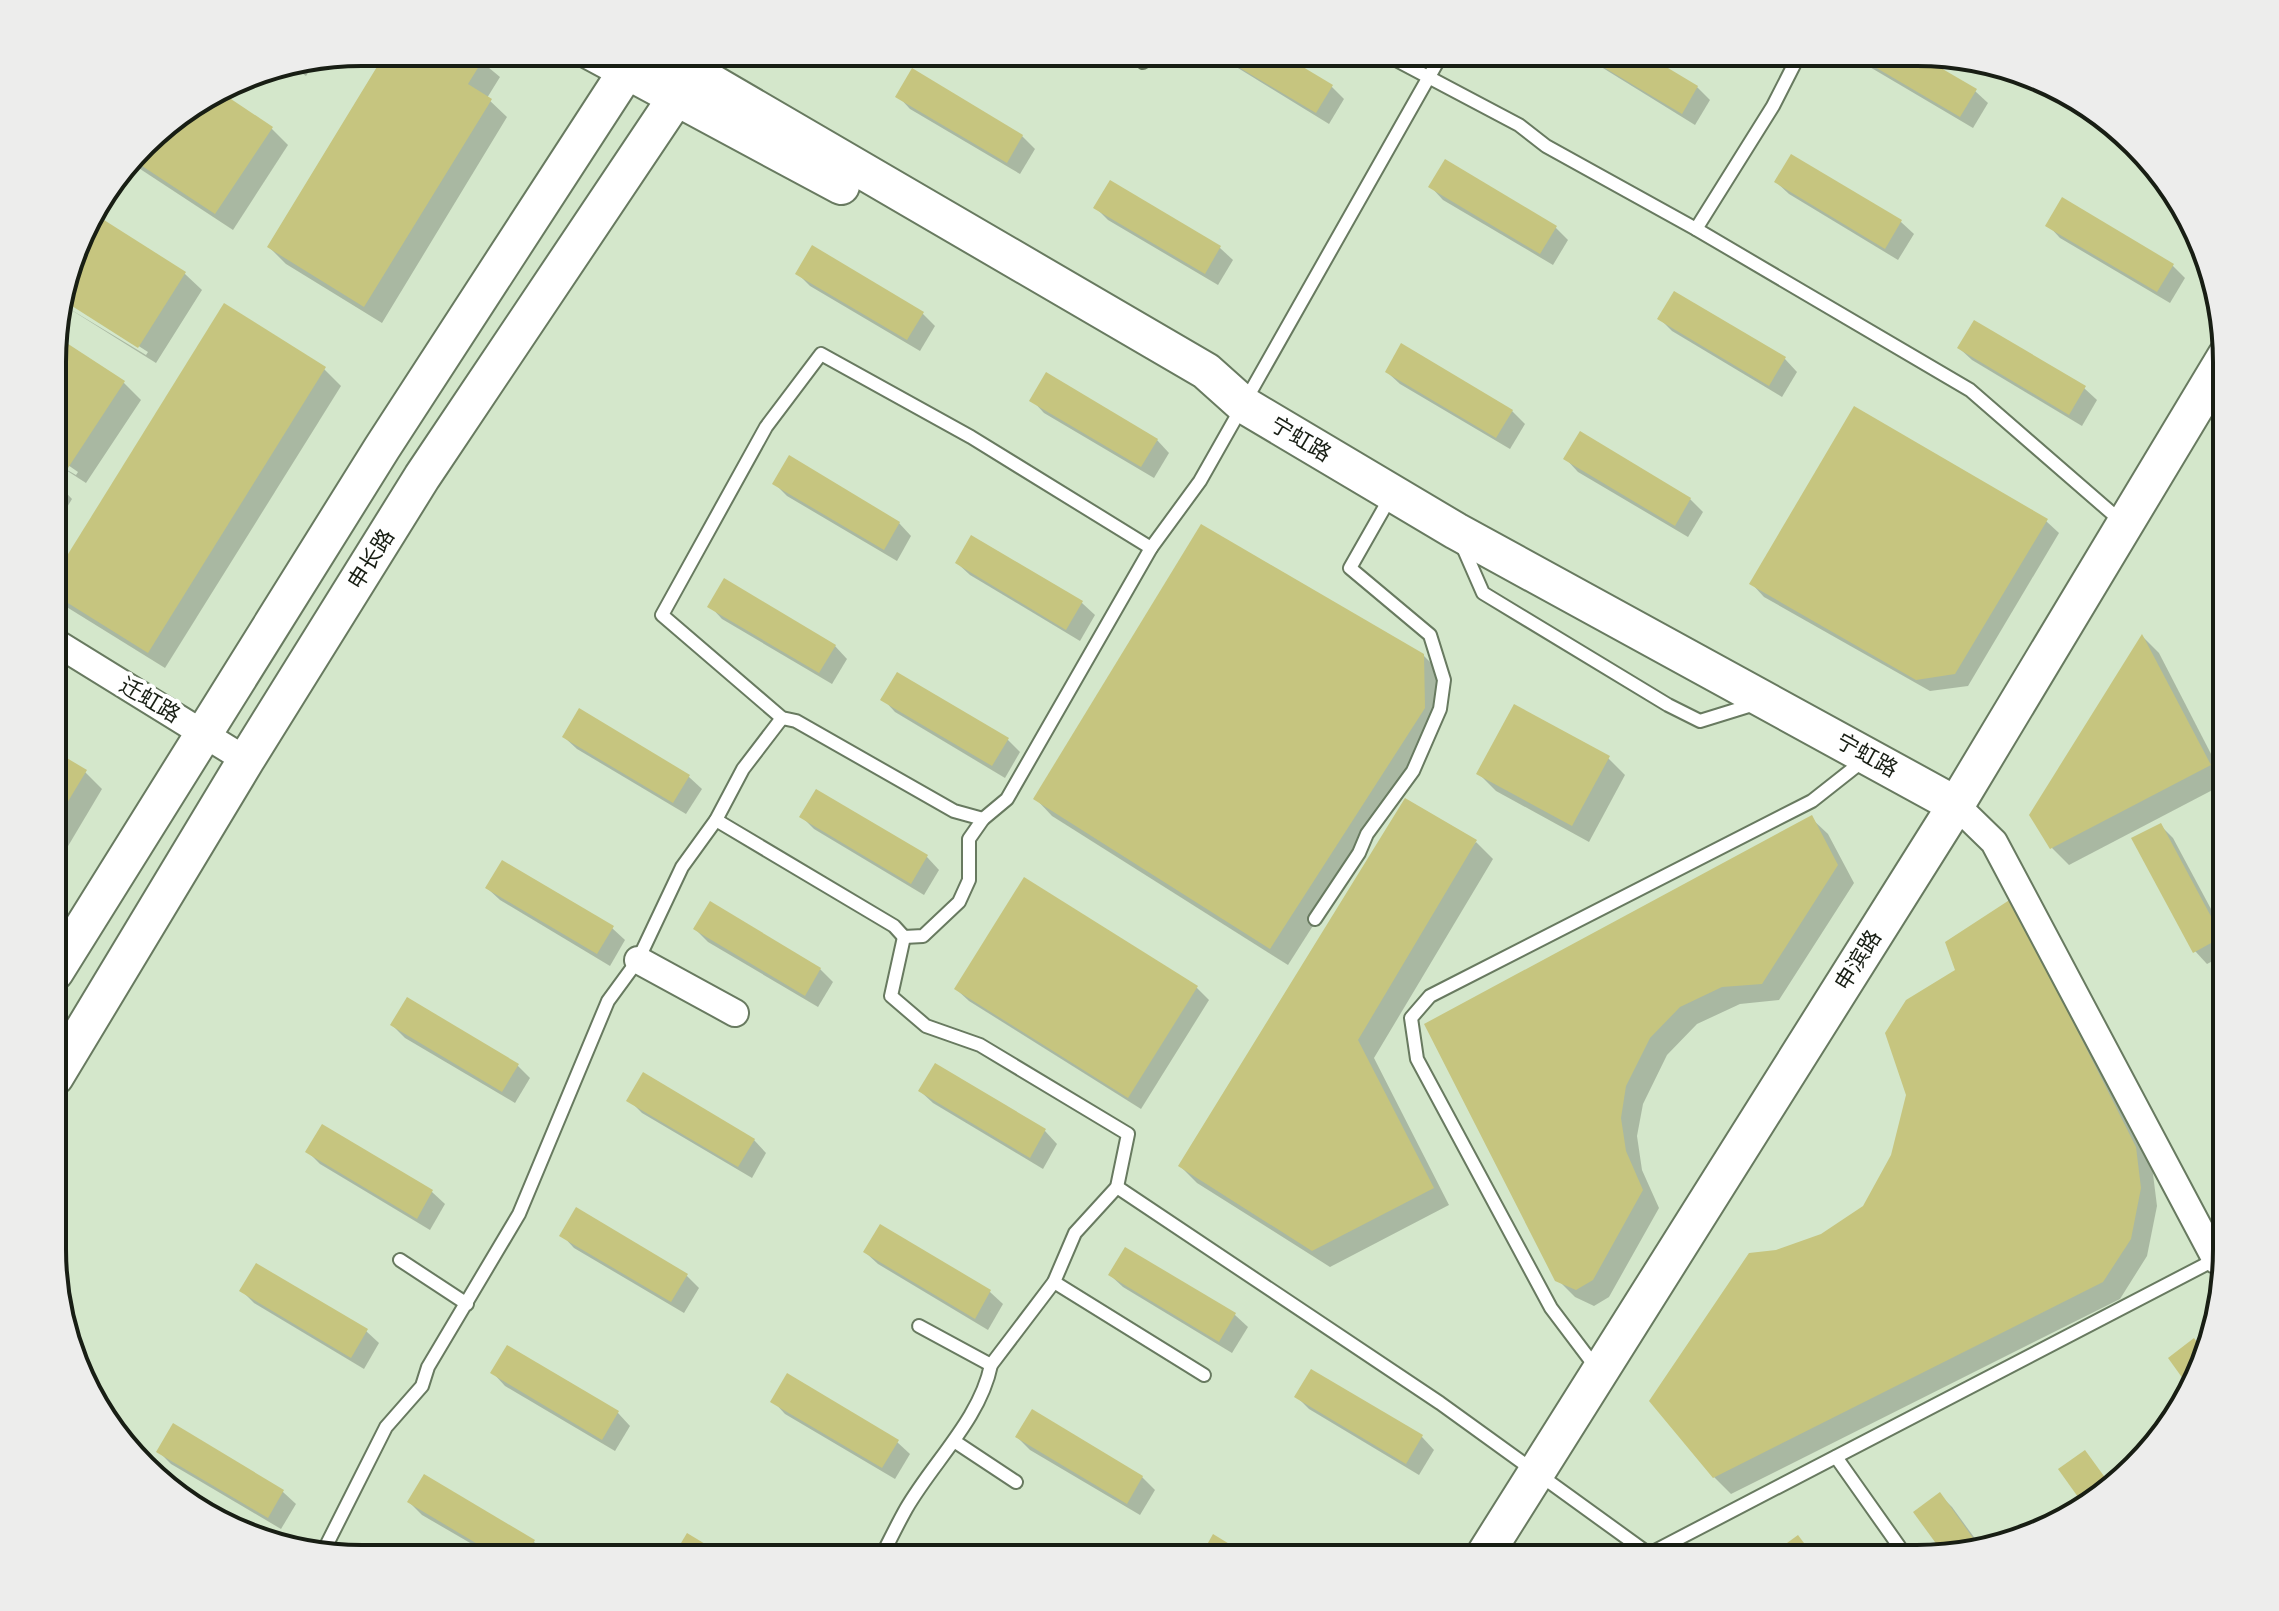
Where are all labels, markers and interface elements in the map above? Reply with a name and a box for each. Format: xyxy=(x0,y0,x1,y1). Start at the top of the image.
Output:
street label: 宁虹路 xyxy=(1266,410,1336,468)
street label: 申长路 xyxy=(342,524,400,594)
street label: 迁虹路 xyxy=(115,671,185,729)
street label: 宁虹路 xyxy=(1832,727,1902,783)
street label: 申滨路 xyxy=(1829,925,1887,995)

